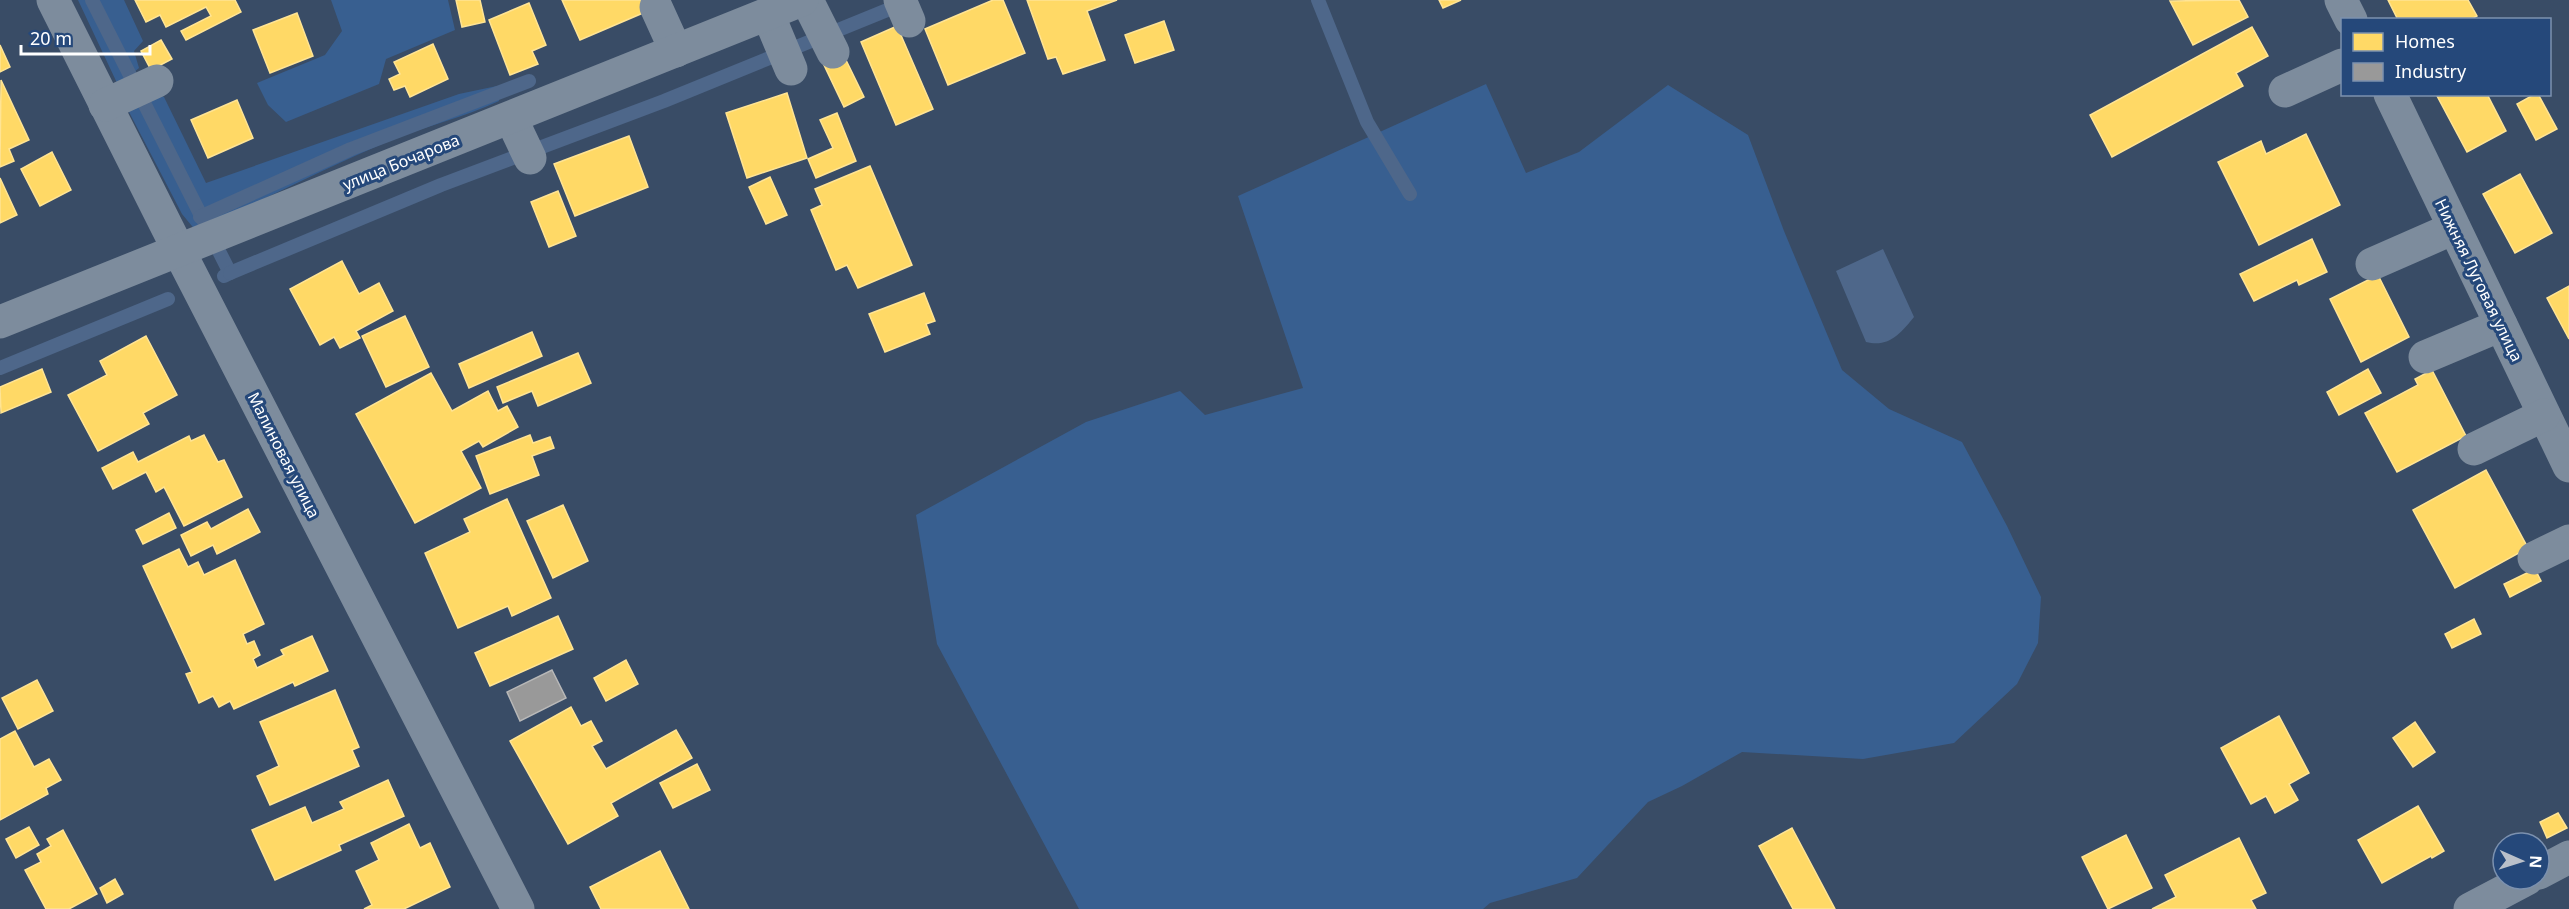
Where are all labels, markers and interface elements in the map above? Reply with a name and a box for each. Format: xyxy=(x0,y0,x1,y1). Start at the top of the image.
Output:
scale bar xyxy=(21,18,150,56)
legend xyxy=(2341,18,2551,96)
text: 20 m xyxy=(30,26,72,50)
text: Homes xyxy=(2395,29,2455,53)
text: Industry xyxy=(2395,59,2467,83)
street label: улица Бочарова xyxy=(339,129,463,195)
street label: Нижняя Луговая улица xyxy=(2430,195,2528,365)
street label: Малиновая улица xyxy=(243,388,325,522)
north arrow xyxy=(2491,831,2551,891)
text: N xyxy=(2525,855,2547,869)

